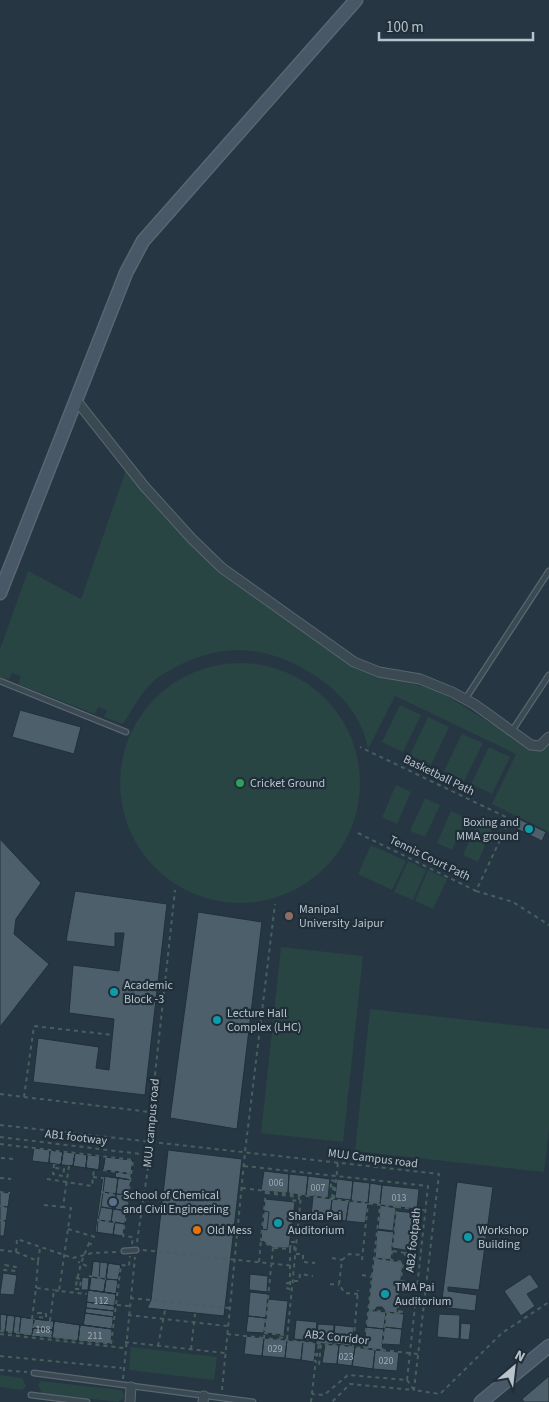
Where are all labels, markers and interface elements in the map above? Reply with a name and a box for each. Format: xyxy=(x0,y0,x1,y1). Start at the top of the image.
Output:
scale bar xyxy=(379,10,533,42)
text: 100 m xyxy=(386,17,424,38)
street label: Basketball Path xyxy=(400,751,477,800)
place label: Cricket Ground xyxy=(250,775,325,792)
marker: Cricket Ground xyxy=(234,777,246,789)
place label: Boxing and MMA ground xyxy=(456,814,519,845)
marker: Boxing and MMA ground xyxy=(523,823,535,835)
street label: Tennis Court Path xyxy=(386,831,473,885)
place label: Manipal University Jaipur xyxy=(299,901,385,932)
marker: Manipal University Jaipur xyxy=(283,910,295,922)
place label: Academic Block -3 xyxy=(124,977,173,1008)
marker: Academic Block -3 xyxy=(108,986,120,998)
place label: Lecture Hall Complex (LHC) xyxy=(227,1005,301,1036)
marker: Lecture Hall Complex (LHC) xyxy=(211,1014,223,1026)
street label: MUJ campus road xyxy=(139,1078,164,1168)
street label: AB1 footway xyxy=(44,1125,108,1150)
street label: MUJ Campus road xyxy=(327,1145,419,1172)
house number: 006 xyxy=(269,1176,283,1190)
house number: 007 xyxy=(311,1181,325,1195)
place label: School of Chemical and Civil Engineering xyxy=(123,1187,229,1218)
house number: 013 xyxy=(392,1191,406,1205)
marker: School of Chemical and Civil Engineering xyxy=(107,1196,119,1208)
street label: AB2 footpath xyxy=(402,1207,425,1273)
place label: Sharda Pai Auditorium xyxy=(288,1208,345,1239)
marker: Sharda Pai Auditorium xyxy=(272,1217,284,1229)
place label: Old Mess xyxy=(207,1222,252,1239)
place label: Workshop Building xyxy=(478,1222,529,1253)
marker: Old Mess xyxy=(191,1224,203,1236)
marker: Workshop Building xyxy=(462,1231,474,1243)
place label: TMA Pai Auditorium xyxy=(395,1279,452,1310)
marker: TMA Pai Auditorium xyxy=(379,1288,391,1300)
house number: 112 xyxy=(94,1294,108,1308)
house number: 108 xyxy=(36,1323,50,1337)
street label: AB2 Corridor xyxy=(304,1326,370,1349)
house number: 211 xyxy=(88,1329,102,1343)
house number: 029 xyxy=(268,1342,282,1356)
north arrow xyxy=(489,1342,539,1392)
text: N xyxy=(511,1345,528,1367)
house number: 023 xyxy=(339,1350,353,1364)
house number: 020 xyxy=(379,1354,393,1368)

